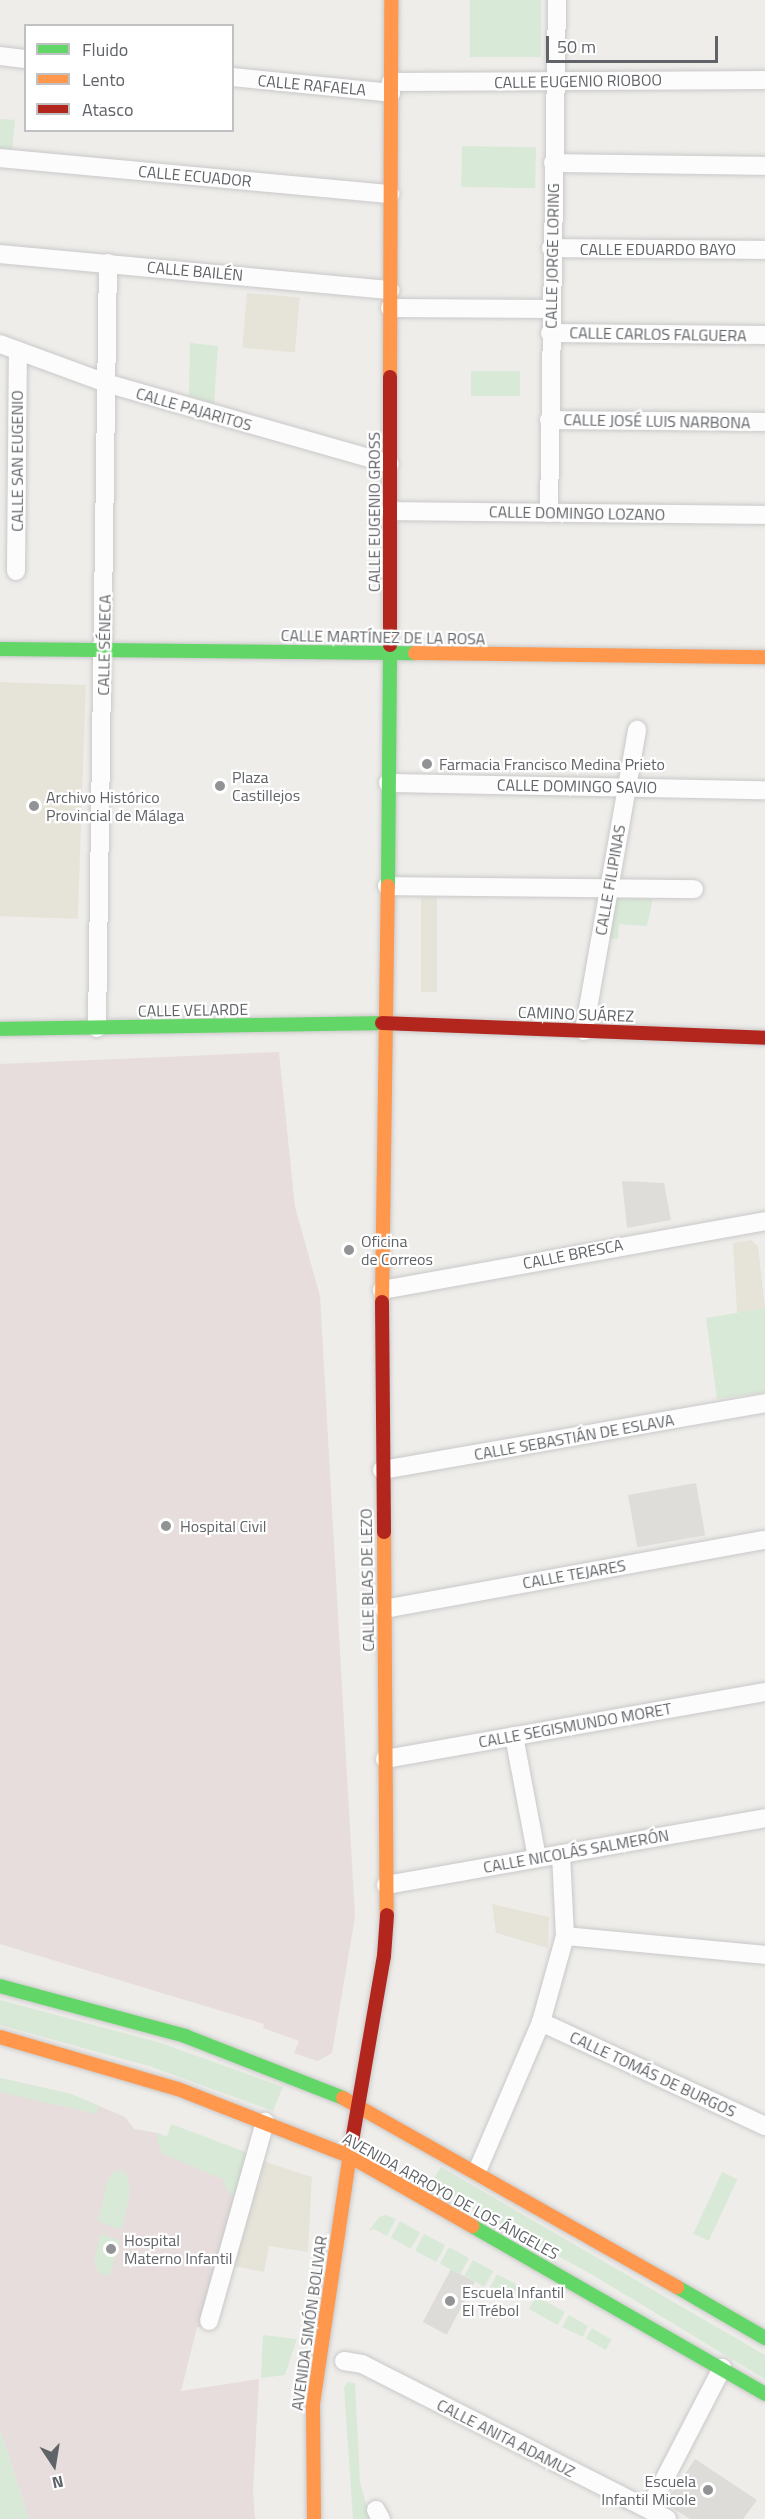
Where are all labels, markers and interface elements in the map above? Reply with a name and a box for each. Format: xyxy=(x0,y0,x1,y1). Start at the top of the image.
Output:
legend xyxy=(24,24,234,132)
scale bar xyxy=(549,24,722,62)
text: 50 m xyxy=(557,33,596,60)
text: Fluido xyxy=(82,36,128,63)
text: Lento xyxy=(82,66,125,93)
street label: CALLE EUGENIO RIOBOO xyxy=(494,70,662,92)
street label: CALLE RAFAELA xyxy=(257,71,367,99)
text: Atasco xyxy=(82,96,133,123)
street label: CALLE ECUADOR xyxy=(137,161,253,191)
street label: CALLE JORGE LORING xyxy=(541,183,563,329)
street label: CALLE EDUARDO BAYO xyxy=(580,239,736,259)
street label: CALLE BAILÉN xyxy=(146,257,244,285)
street label: CALLE CARLOS FALGUERA xyxy=(569,323,747,345)
street label: CALLE PAJARITOS xyxy=(134,383,254,435)
street label: CALLE SAN EUGENIO xyxy=(7,390,27,532)
street label: CALLE JOSÉ LUIS NARBONA xyxy=(563,410,751,432)
street label: CALLE EUGENIO GROSS xyxy=(364,432,384,592)
street label: CALLE DOMINGO LOZANO xyxy=(489,502,665,524)
street label: CALLE SÉNECA xyxy=(94,594,114,696)
street label: CALLE MARTÍNEZ DE LA ROSA xyxy=(281,626,485,648)
place label: Farmacia Francisco Medina Prieto xyxy=(439,754,665,774)
marker: Farmacia Francisco Medina Prieto xyxy=(420,757,434,771)
place label: Plaza Castillejos xyxy=(232,767,300,805)
street label: CALLE DOMINGO SAVIO xyxy=(497,775,657,797)
marker: Plaza Castillejos xyxy=(213,779,227,793)
place label: Archivo Histórico Provincial de Málaga xyxy=(46,787,184,825)
marker: Archivo Histórico Provincial de Málaga xyxy=(27,799,41,813)
street label: CALLE FILIPINAS xyxy=(591,823,629,937)
street label: CALLE VELARDE xyxy=(138,999,248,1021)
street label: CAMINO SUÁREZ xyxy=(518,1002,634,1026)
place label: Oficina de Correos xyxy=(361,1231,433,1269)
street label: CALLE BRESCA xyxy=(521,1235,625,1273)
marker: Oficina de Correos xyxy=(342,1243,356,1257)
street label: CALLE SEBASTIÁN DE ESLAVA xyxy=(472,1410,676,1464)
street label: CALLE BLAS DE LEZO xyxy=(356,1508,378,1652)
place label: Hospital Civil xyxy=(180,1516,266,1536)
marker: Hospital Civil xyxy=(157,1517,175,1535)
street label: CALLE TEJARES xyxy=(521,1555,627,1593)
street label: CALLE SEGISMUNDO MORET xyxy=(477,1699,673,1751)
street label: CALLE NICOLÁS SALMERÓN xyxy=(482,1825,670,1877)
street label: CALLE TOMÁS DE BURGOS xyxy=(567,2027,739,2121)
street label: AVENIDA ARROYO DE LOS ÁNGELES xyxy=(340,2129,562,2263)
place label: Hospital Materno Infantil xyxy=(124,2230,232,2268)
street label: AVENIDA SIMÓN BOLIVAR xyxy=(287,2234,331,2412)
marker: Hospital Materno Infantil xyxy=(102,2240,120,2258)
place label: Escuela Infantil El Trébol xyxy=(462,2282,564,2320)
marker: Escuela Infantil El Trébol xyxy=(443,2294,457,2308)
street label: CALLE ANITA ADAMUZ xyxy=(434,2395,578,2481)
north arrow xyxy=(24,2435,84,2495)
text: N xyxy=(50,2470,66,2495)
place label: Escuela Infantil Micole xyxy=(601,2471,696,2509)
marker: Escuela Infantil Micole xyxy=(701,2483,715,2497)

